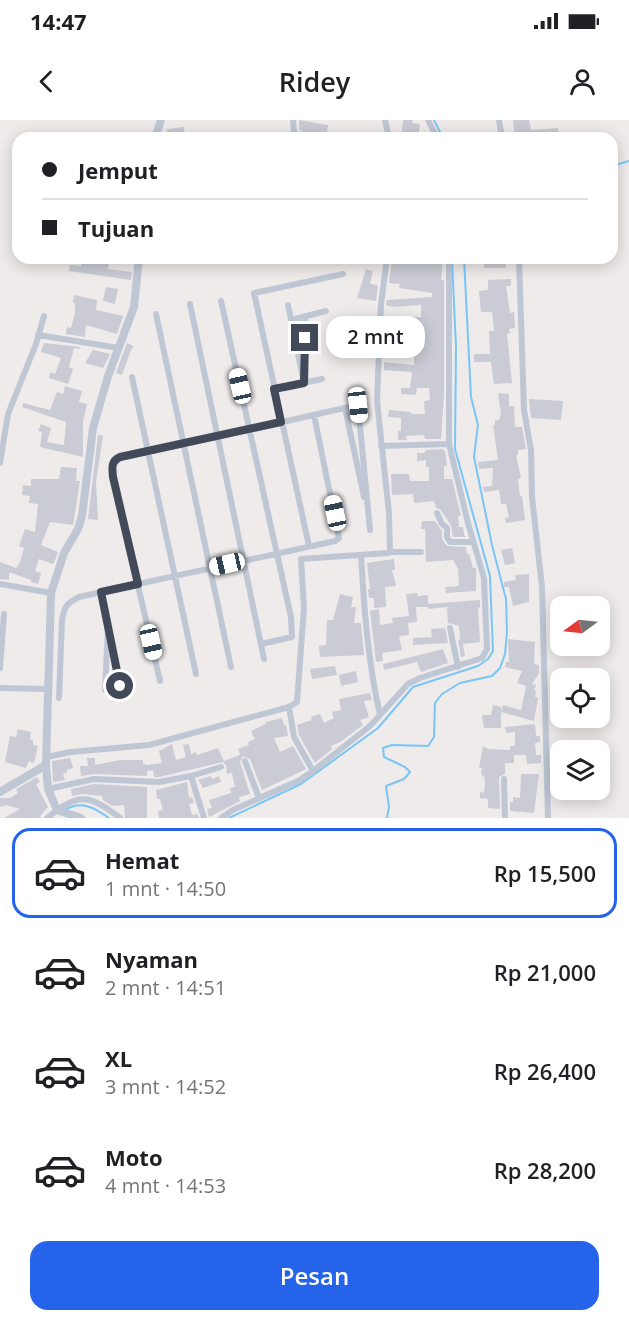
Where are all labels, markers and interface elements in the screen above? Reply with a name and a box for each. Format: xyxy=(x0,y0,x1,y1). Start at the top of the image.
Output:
text: 14:47 xyxy=(30,6,87,36)
text: Ridey xyxy=(279,63,350,100)
icon: back xyxy=(30,65,63,98)
icon: person xyxy=(566,65,599,98)
text: Jemput xyxy=(78,155,158,185)
text: Tujuan xyxy=(78,213,154,243)
callout: 2 mnt xyxy=(326,317,425,359)
text: 2 mnt xyxy=(347,323,404,350)
route end xyxy=(291,324,318,351)
car xyxy=(227,366,253,406)
car xyxy=(347,386,369,424)
car xyxy=(322,494,348,532)
car xyxy=(207,551,247,577)
north arrow xyxy=(550,596,610,656)
map controls xyxy=(550,596,610,800)
car xyxy=(138,622,164,662)
button: locate xyxy=(550,668,610,728)
route start xyxy=(106,672,133,699)
button: layers xyxy=(550,740,610,800)
text: Hemat xyxy=(105,845,179,875)
icon: car xyxy=(33,846,87,900)
text: Rp 15,500 xyxy=(494,858,596,888)
text: 1 mnt · 14:50 xyxy=(105,875,226,902)
text: Nyaman xyxy=(105,944,198,974)
icon: car xyxy=(33,945,87,999)
text: Rp 21,000 xyxy=(494,957,596,987)
text: 2 mnt · 14:51 xyxy=(105,974,226,1001)
text: XL xyxy=(105,1043,132,1073)
icon: car xyxy=(33,1044,87,1098)
text: Rp 26,400 xyxy=(494,1056,596,1086)
text: 3 mnt · 14:52 xyxy=(105,1073,226,1100)
text: Moto xyxy=(105,1142,163,1172)
icon: car xyxy=(33,1143,87,1197)
text: Rp 28,200 xyxy=(494,1155,596,1185)
text: 4 mnt · 14:53 xyxy=(105,1172,226,1199)
button: Pesan xyxy=(30,1241,599,1310)

